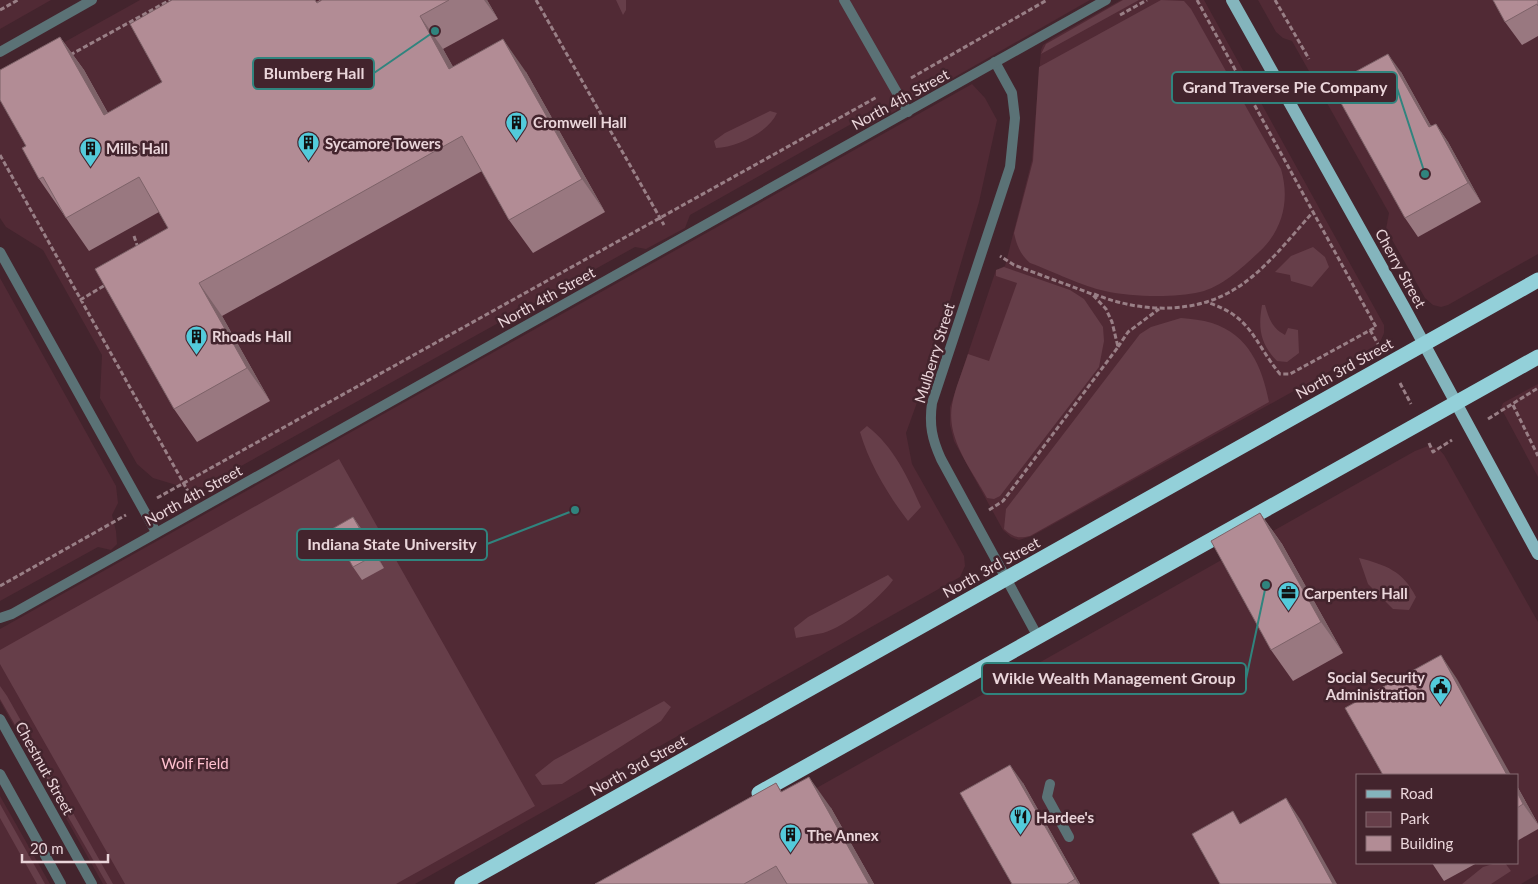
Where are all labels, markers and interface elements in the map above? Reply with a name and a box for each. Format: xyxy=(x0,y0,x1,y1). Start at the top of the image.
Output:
callout: Blumberg Hall xyxy=(253,58,374,89)
text: Blumberg Hall xyxy=(264,63,364,82)
street label: North 4th Street xyxy=(848,65,952,133)
callout: Grand Traverse Pie Company xyxy=(1172,72,1397,103)
text: Grand Traverse Pie Company xyxy=(1183,77,1388,96)
building icon: Cromwell Hall xyxy=(505,110,529,141)
place label: Cromwell Hall xyxy=(533,113,627,131)
building icon: Sycamore Towers xyxy=(297,131,321,162)
place label: Sycamore Towers xyxy=(325,134,441,152)
building icon: Mills Hall xyxy=(78,136,102,167)
place label: Mills Hall xyxy=(106,139,168,157)
street label: Cherry Street xyxy=(1372,225,1430,311)
street label: North 4th Street xyxy=(494,263,598,331)
street label: Mulberry Street xyxy=(910,300,958,405)
building icon: Rhoads Hall xyxy=(184,324,208,355)
place label: Rhoads Hall xyxy=(212,327,291,345)
street label: North 3rd Street xyxy=(1292,334,1396,402)
street label: North 4th Street xyxy=(141,461,245,529)
callout: Indiana State University xyxy=(297,529,487,560)
street label: North 3rd Street xyxy=(939,533,1043,601)
text: Indiana State University xyxy=(307,534,477,553)
office icon: Carpenters Hall xyxy=(1276,581,1300,612)
place label: Carpenters Hall xyxy=(1304,584,1408,602)
callout: Wikle Wealth Management Group xyxy=(982,663,1246,694)
text: Wikle Wealth Management Group xyxy=(992,668,1236,687)
place label: Social Security Administration xyxy=(1325,668,1425,703)
public building icon: Social Security Administration xyxy=(1429,674,1453,705)
street label: Chestnut Street xyxy=(12,718,78,818)
street label: North 3rd Street xyxy=(586,731,690,799)
park label: Wolf Field xyxy=(161,754,229,772)
legend xyxy=(1356,774,1518,864)
text: Road xyxy=(1400,784,1433,802)
restaurant icon: Hardee's xyxy=(1008,805,1032,836)
place label: Hardee's xyxy=(1036,808,1095,826)
text: Park xyxy=(1400,809,1430,827)
building icon: The Annex xyxy=(779,823,803,854)
place label: The Annex xyxy=(807,826,879,844)
scale bar xyxy=(22,832,109,864)
text: Building xyxy=(1400,834,1453,852)
text: 20 m xyxy=(30,839,64,857)

